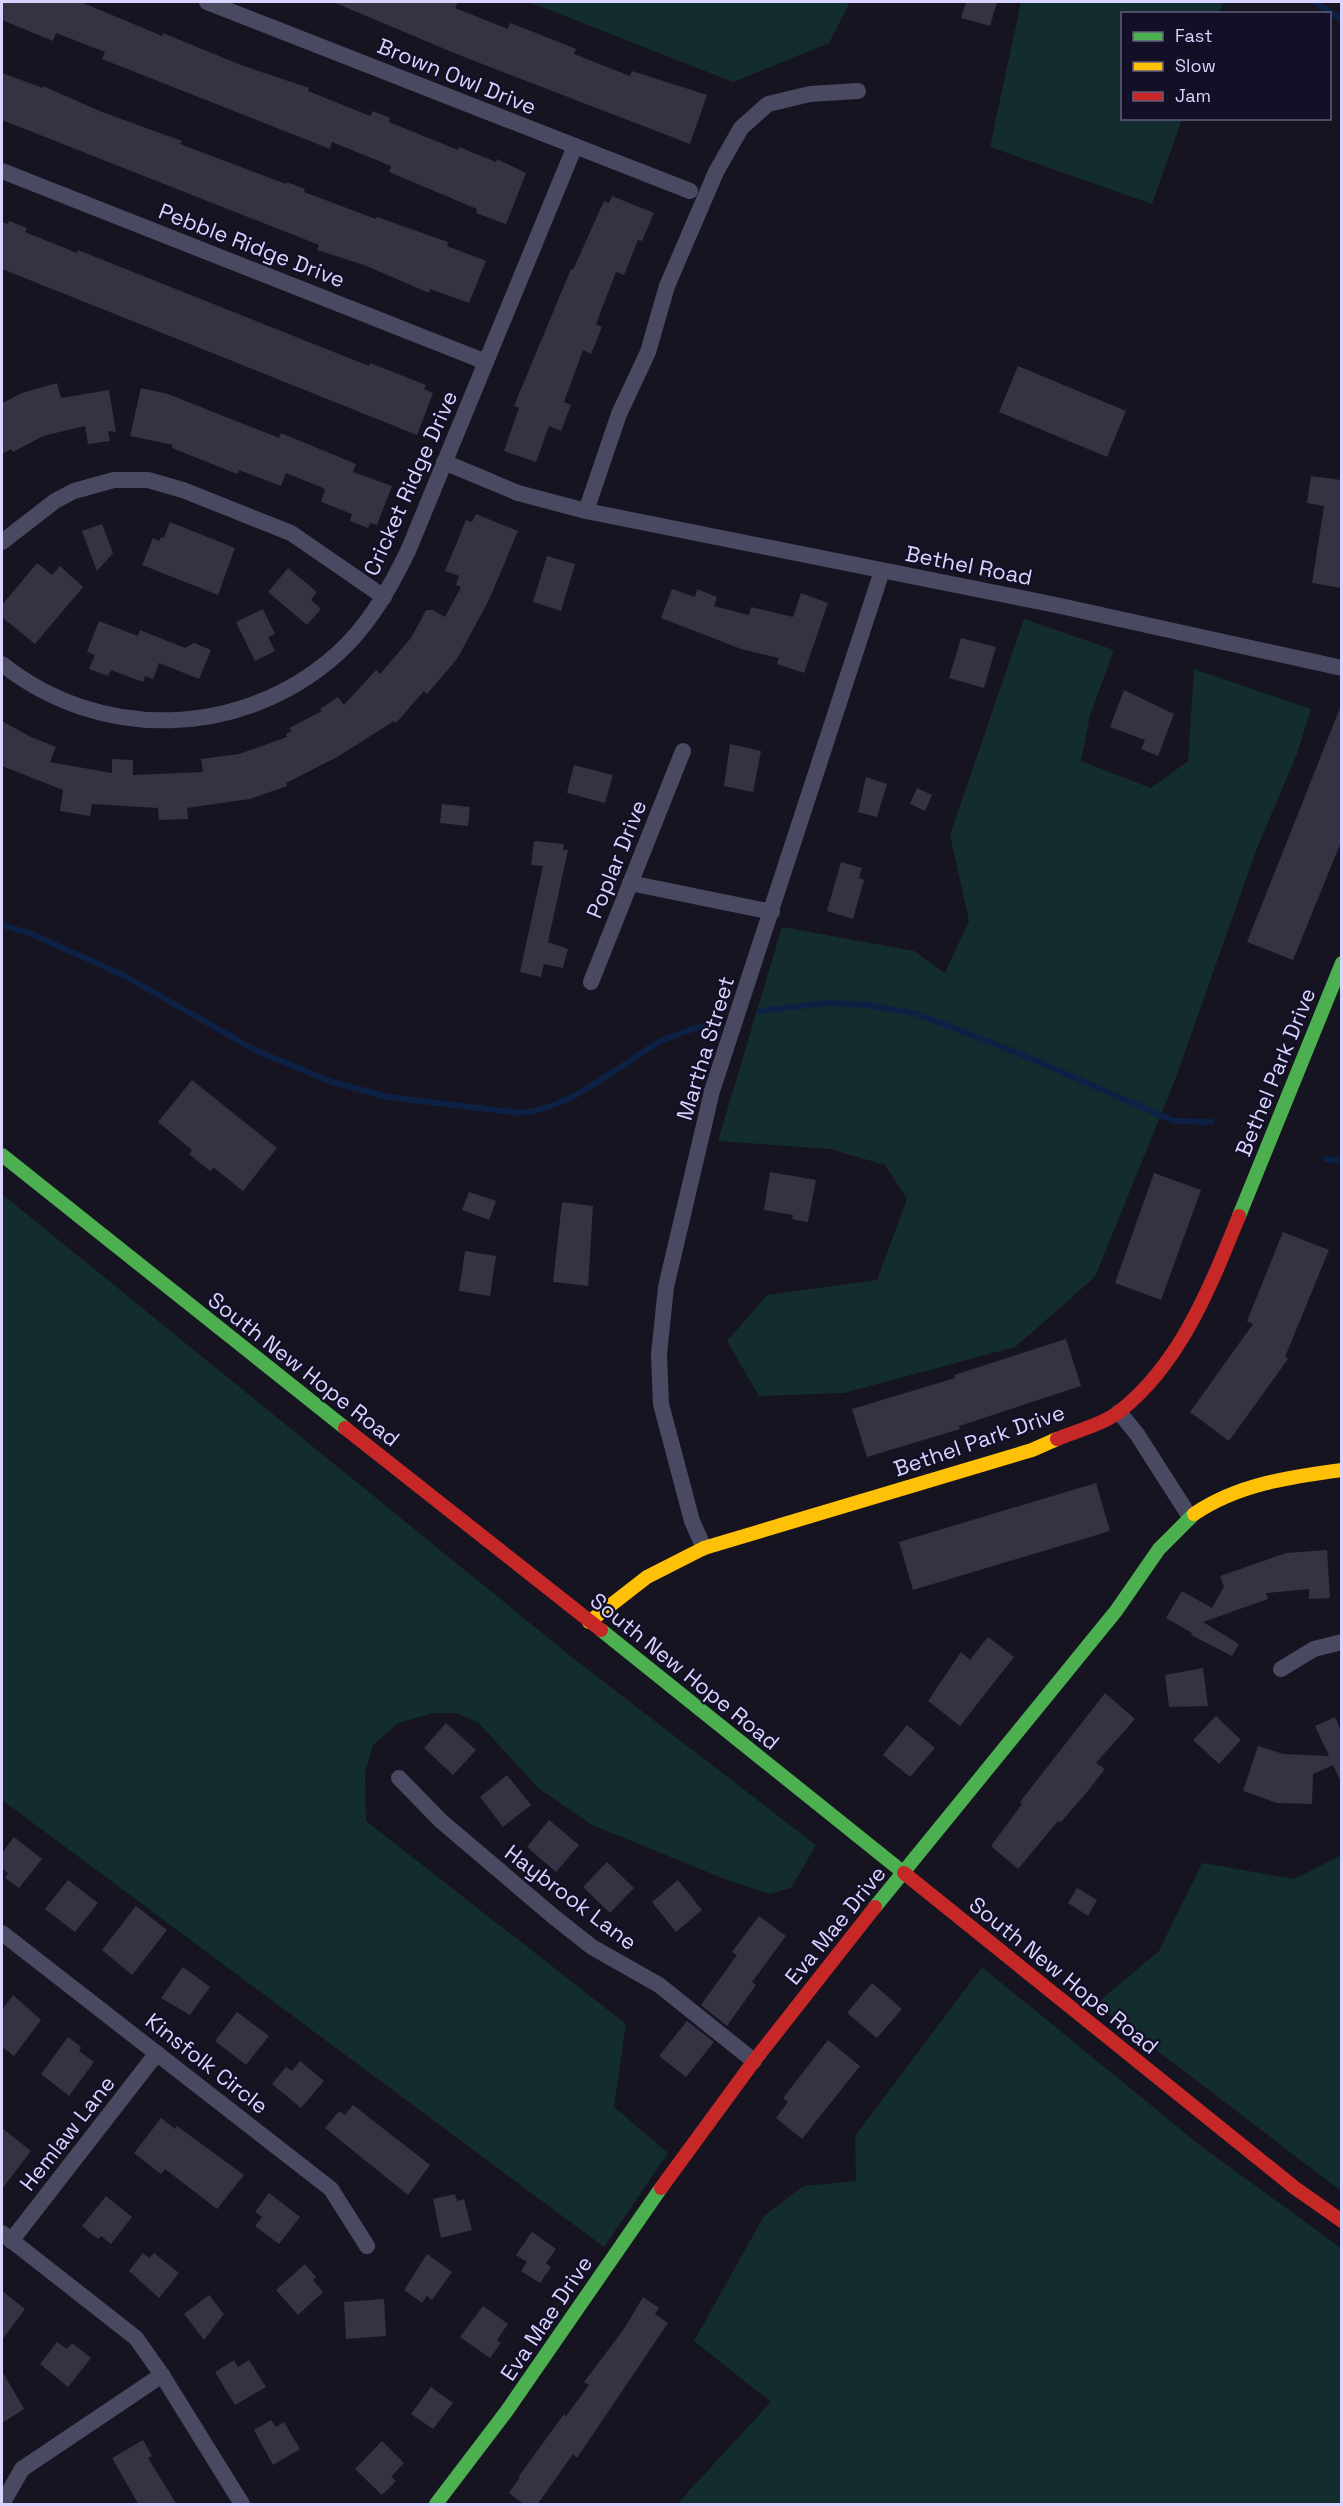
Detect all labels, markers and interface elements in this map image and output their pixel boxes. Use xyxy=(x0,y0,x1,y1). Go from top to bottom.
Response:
legend xyxy=(1121,12,1331,120)
text: Fast xyxy=(1175,24,1212,47)
street label: Brown Owl Drive xyxy=(374,31,540,121)
text: Slow xyxy=(1175,54,1216,77)
text: Jam xyxy=(1175,84,1211,107)
street label: Pebble Ridge Drive xyxy=(155,197,349,293)
street label: Cricket Ridge Drive xyxy=(357,386,463,580)
street label: Bethel Road xyxy=(903,539,1035,591)
street label: Poplar Drive xyxy=(580,796,652,922)
street label: Martha Street xyxy=(670,973,740,1123)
street label: Bethel Park Drive xyxy=(1229,984,1321,1160)
street label: South New Hope Road xyxy=(203,1286,405,1452)
street label: Bethel Park Drive xyxy=(890,1398,1068,1482)
street label: South New Hope Road xyxy=(585,1586,785,1756)
street label: Haybrook Lane xyxy=(499,1838,643,1956)
street label: Eva Mae Drive xyxy=(778,1860,892,1990)
street label: South New Hope Road xyxy=(964,1890,1164,2060)
street label: Kinsfolk Circle xyxy=(140,2006,274,2120)
street label: Hemlaw Lane xyxy=(13,2070,121,2196)
street label: Eva Mae Drive xyxy=(494,2250,598,2386)

